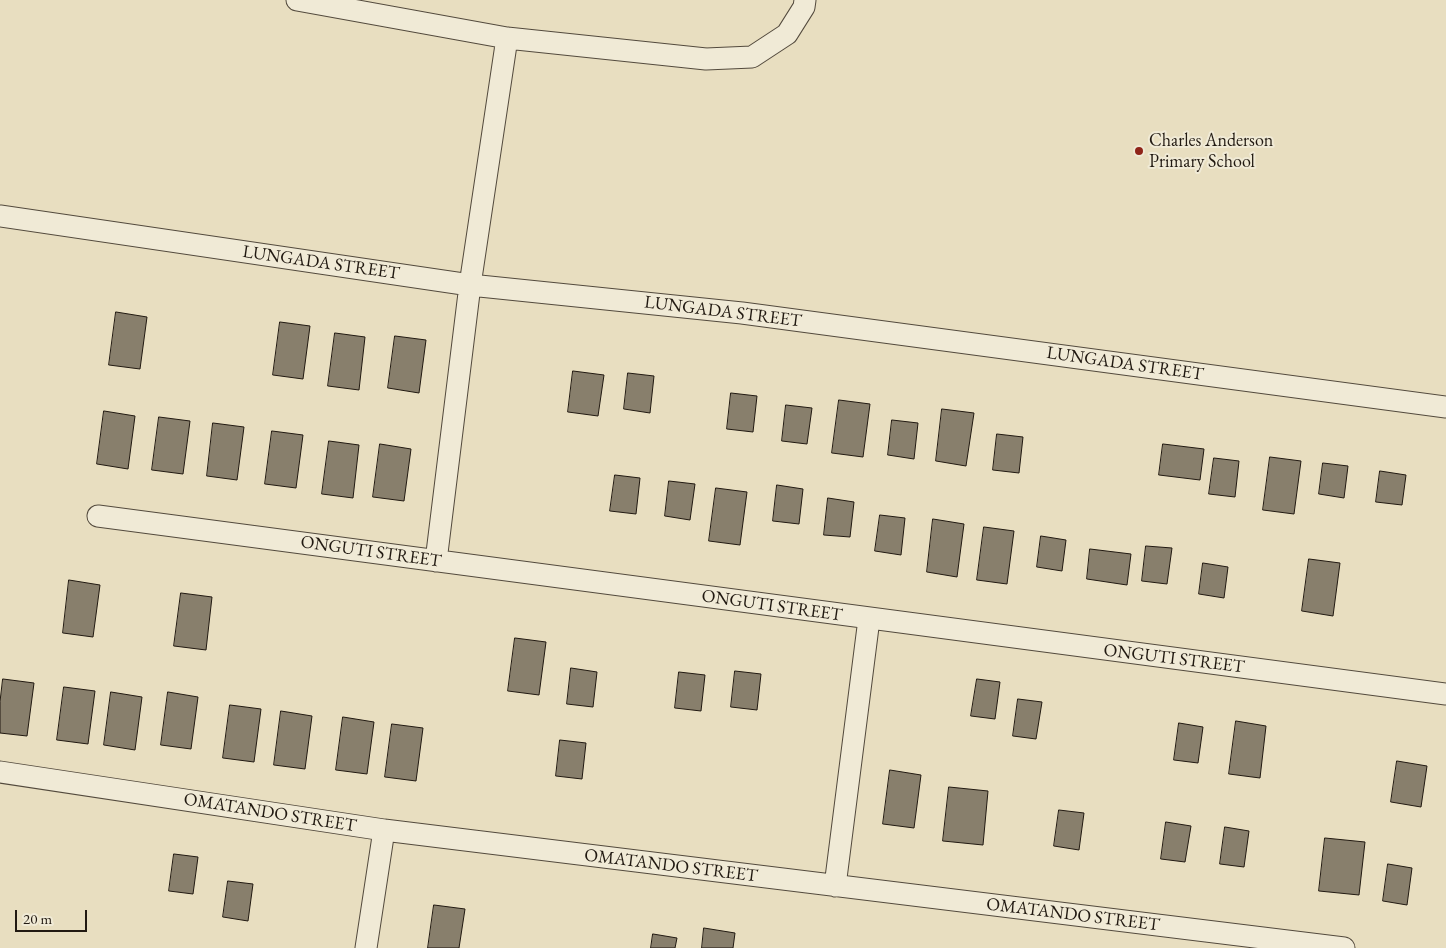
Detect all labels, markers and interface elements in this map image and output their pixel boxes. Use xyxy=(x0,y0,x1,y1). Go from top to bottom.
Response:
place label: Charles Anderson Primary School xyxy=(1149,130,1273,172)
marker: Charles Anderson Primary School xyxy=(1133,145,1145,157)
street label: LUNGADA STREET xyxy=(241,241,401,285)
street label: LUNGADA STREET xyxy=(643,292,803,332)
street label: LUNGADA STREET xyxy=(1045,342,1205,386)
street label: ONGUTI STREET xyxy=(299,531,443,573)
street label: ONGUTI STREET xyxy=(700,585,844,627)
street label: ONGUTI STREET xyxy=(1102,640,1246,678)
street label: OMATANDO STREET xyxy=(182,789,358,837)
street label: OMATANDO STREET xyxy=(583,845,759,887)
street label: OMATANDO STREET xyxy=(985,894,1161,936)
scale bar xyxy=(18,900,90,932)
text: 20 m xyxy=(23,909,52,928)

